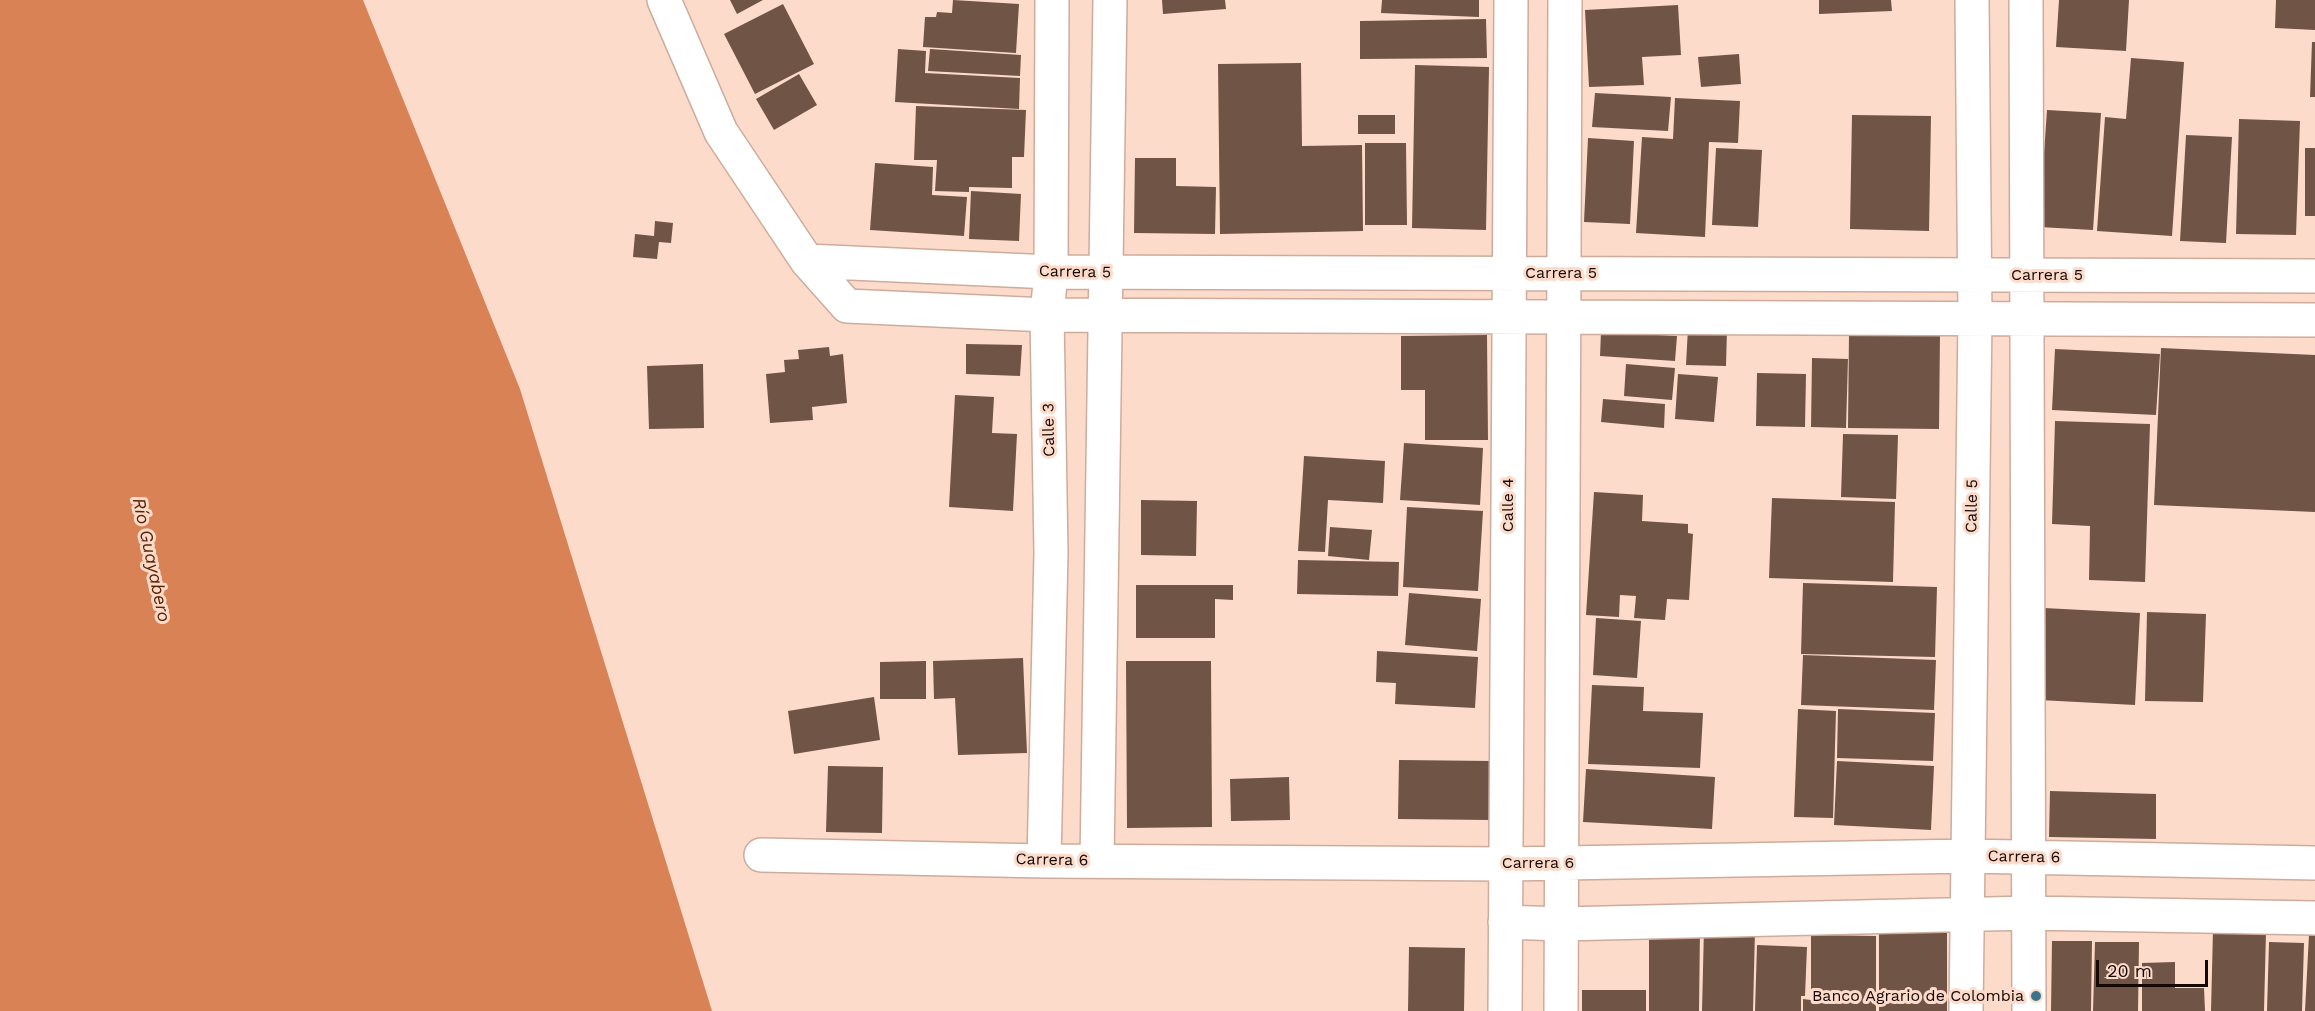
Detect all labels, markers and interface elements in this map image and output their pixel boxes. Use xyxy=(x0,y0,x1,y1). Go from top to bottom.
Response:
street label: Carrera 5 xyxy=(1039,262,1111,282)
street label: Carrera 5 xyxy=(1525,263,1597,283)
street label: Carrera 5 xyxy=(2011,265,2083,285)
street label: Calle 3 xyxy=(1039,403,1059,457)
street label: Calle 4 xyxy=(1498,478,1518,532)
street label: Calle 5 xyxy=(1962,479,1982,533)
water label: Río Guayabero xyxy=(127,496,175,624)
street label: Carrera 6 xyxy=(1988,847,2060,867)
street label: Carrera 6 xyxy=(1016,850,1088,870)
street label: Carrera 6 xyxy=(1502,853,1574,873)
scale bar xyxy=(2099,948,2212,986)
text: 20 m xyxy=(2107,960,2152,981)
place label: Banco Agrario de Colombia xyxy=(1812,986,2024,1006)
marker: Banco Agrario de Colombia xyxy=(2029,989,2043,1003)

